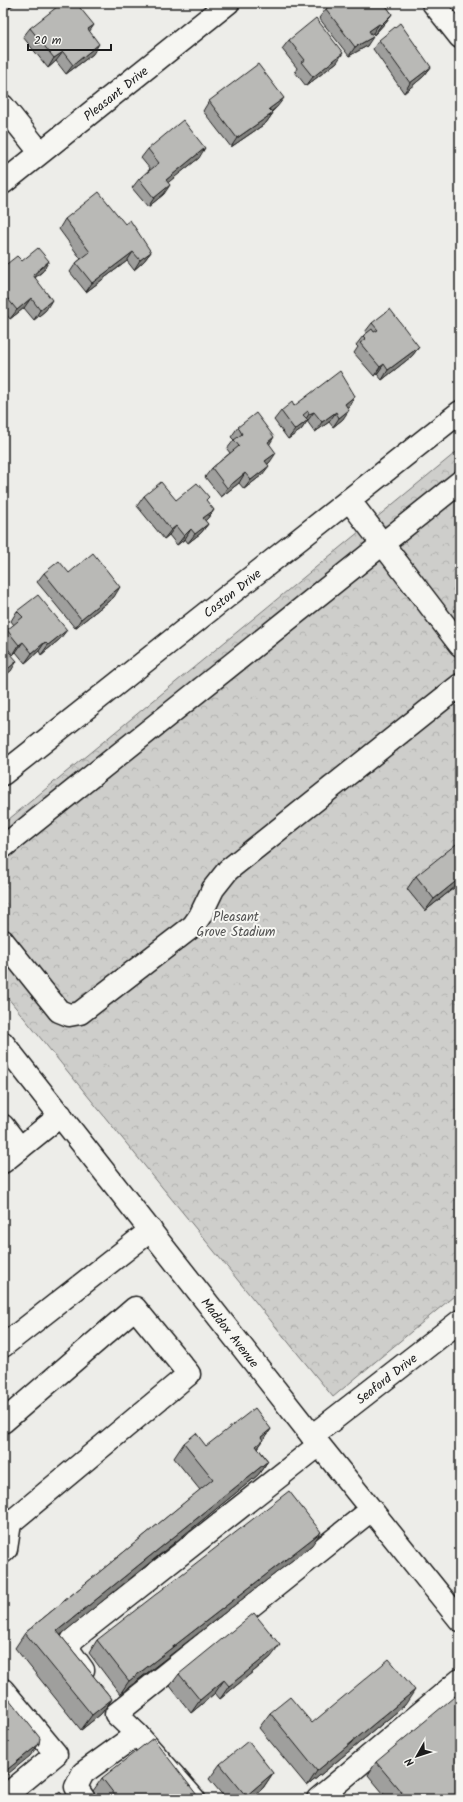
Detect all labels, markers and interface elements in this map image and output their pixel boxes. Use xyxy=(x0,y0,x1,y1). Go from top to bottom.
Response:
scale bar xyxy=(28,26,111,52)
text: 20 m xyxy=(34,31,62,50)
street label: Pleasant Drive xyxy=(79,61,154,127)
street label: Coston Drive xyxy=(199,564,267,624)
park label: Pleasant Grove Stadium xyxy=(197,907,275,943)
street label: Maddox Avenue xyxy=(195,1294,264,1373)
street label: Seaford Drive xyxy=(352,1349,422,1410)
north arrow xyxy=(397,1736,437,1776)
text: N xyxy=(401,1753,419,1770)

